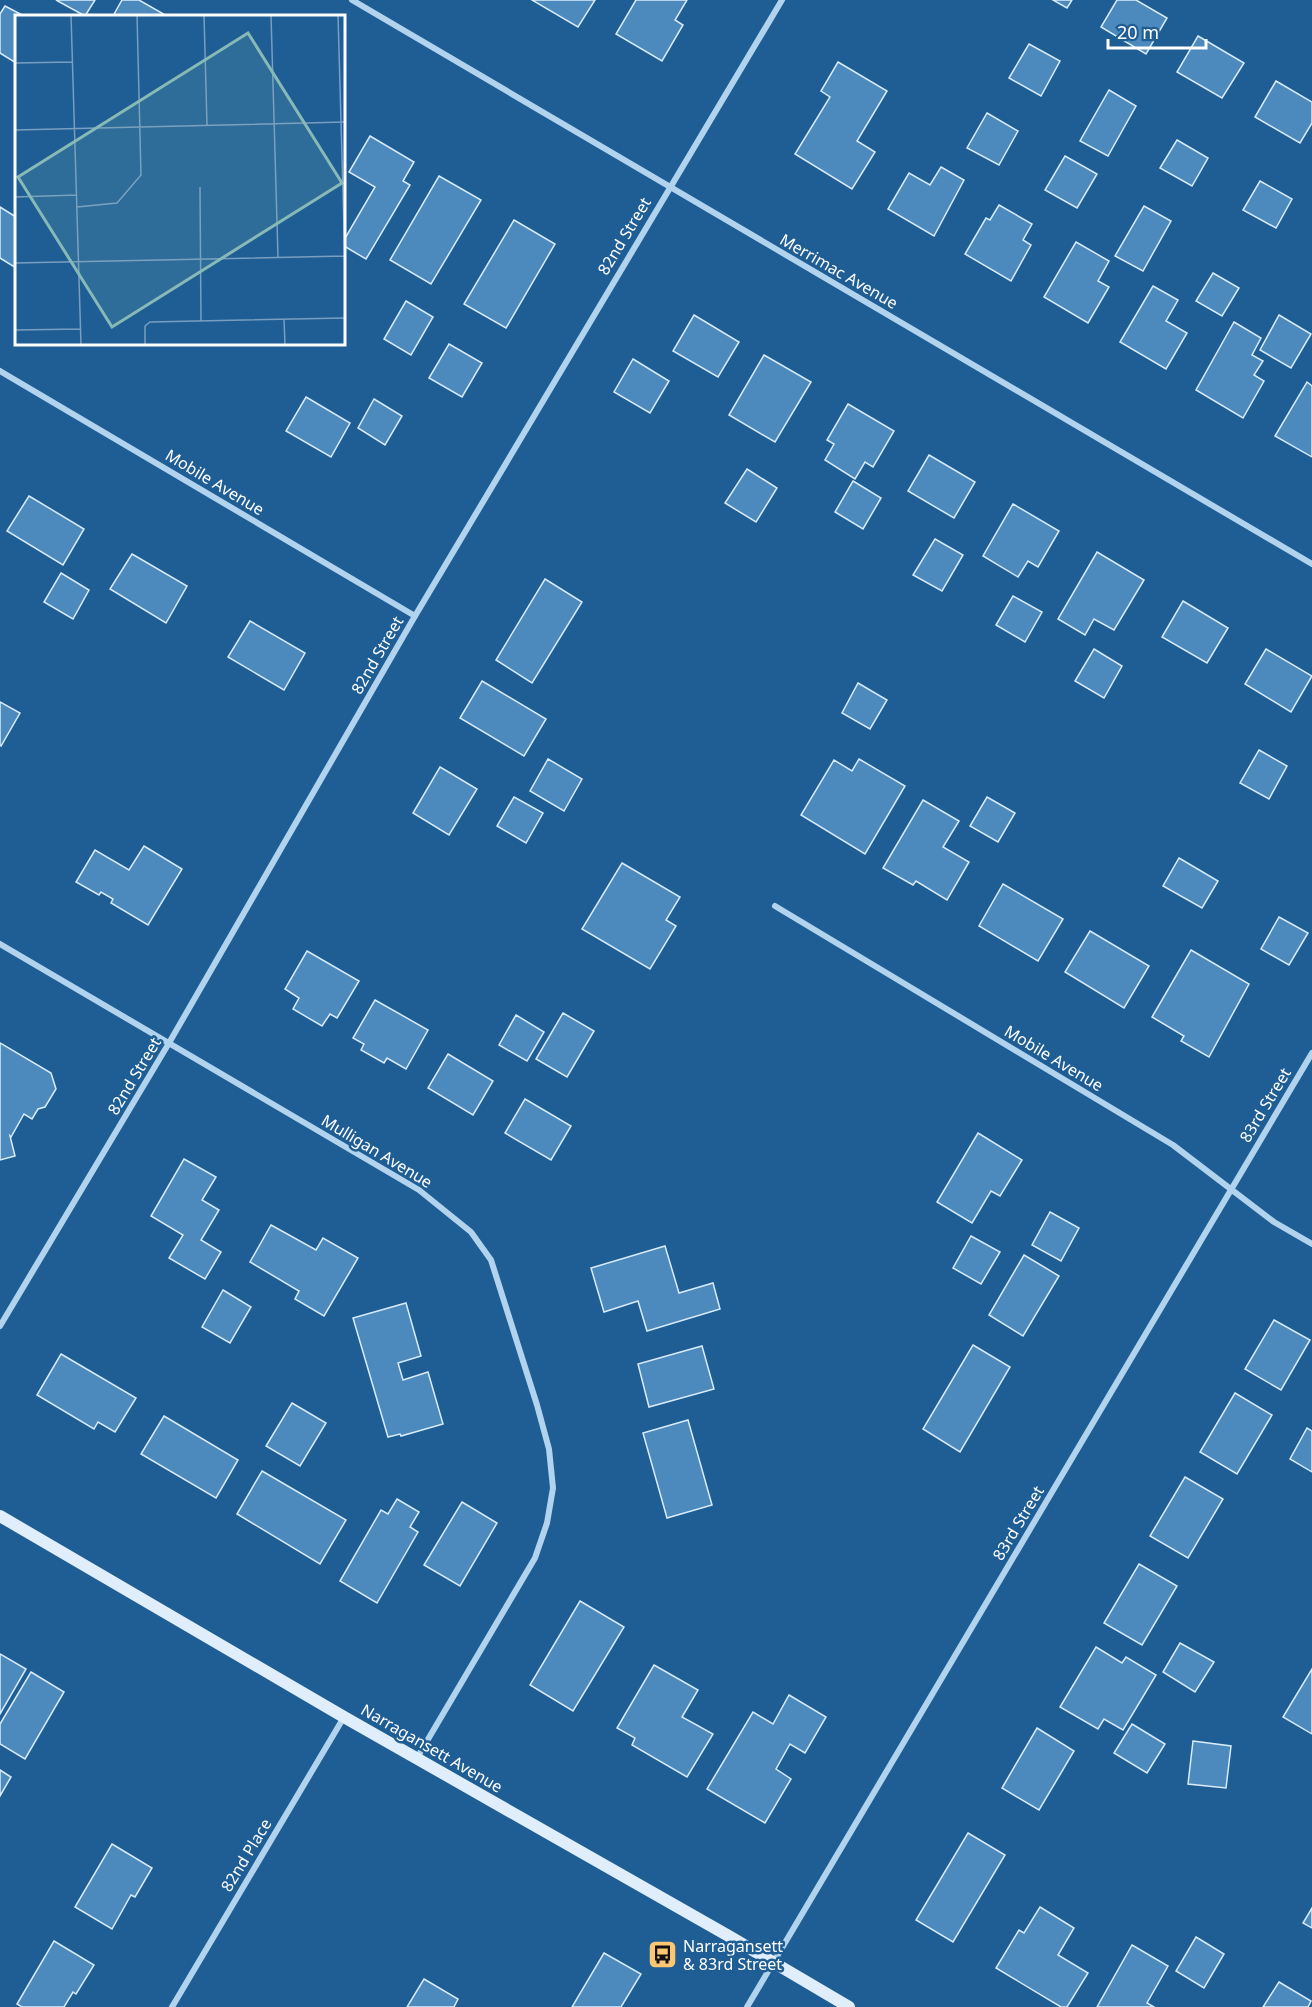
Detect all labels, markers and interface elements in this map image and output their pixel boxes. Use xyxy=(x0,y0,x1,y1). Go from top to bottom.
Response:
scale bar xyxy=(1108,12,1206,50)
inset map xyxy=(15,15,345,345)
text: 20 m xyxy=(1117,20,1159,44)
street label: 82nd Street xyxy=(592,193,656,279)
street label: Merrimac Avenue xyxy=(776,228,902,314)
street label: Mobile Avenue xyxy=(161,444,269,520)
street label: 82nd Street xyxy=(346,612,408,698)
street label: Mobile Avenue xyxy=(1000,1020,1108,1096)
street label: 82nd Street xyxy=(102,1033,166,1119)
street label: 83rd Street xyxy=(1234,1063,1296,1146)
street label: Mulligan Avenue xyxy=(317,1109,437,1193)
street label: 83rd Street xyxy=(987,1481,1049,1564)
street label: Narragansett Avenue xyxy=(357,1698,507,1798)
street label: 82nd Place xyxy=(216,1814,276,1896)
place label: Narragansett & 83rd Street xyxy=(683,1935,783,1975)
bus stop icon: Narragansett & 83rd Street xyxy=(646,1939,678,1971)

